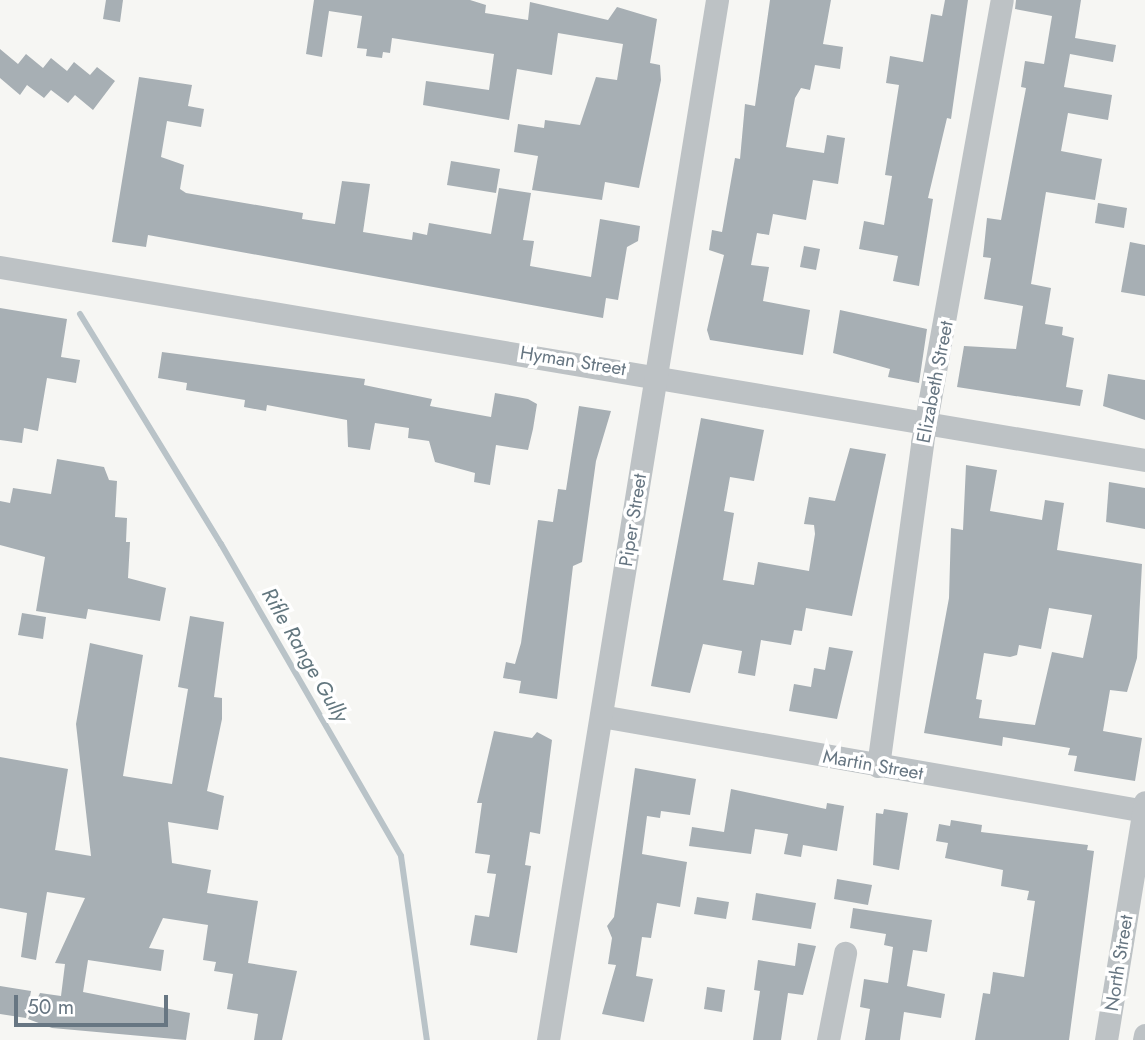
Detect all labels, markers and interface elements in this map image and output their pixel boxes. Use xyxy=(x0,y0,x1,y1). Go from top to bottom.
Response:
street label: Elizabeth Street xyxy=(912,319,958,445)
street label: Hyman Street xyxy=(518,341,628,381)
street label: Piper Street xyxy=(614,472,652,568)
water label: Rifle Range Gully xyxy=(256,583,354,727)
street label: Martin Street xyxy=(821,745,925,785)
street label: North Street xyxy=(1100,913,1138,1013)
scale bar xyxy=(18,981,172,1025)
text: 50 m xyxy=(27,992,74,1022)

